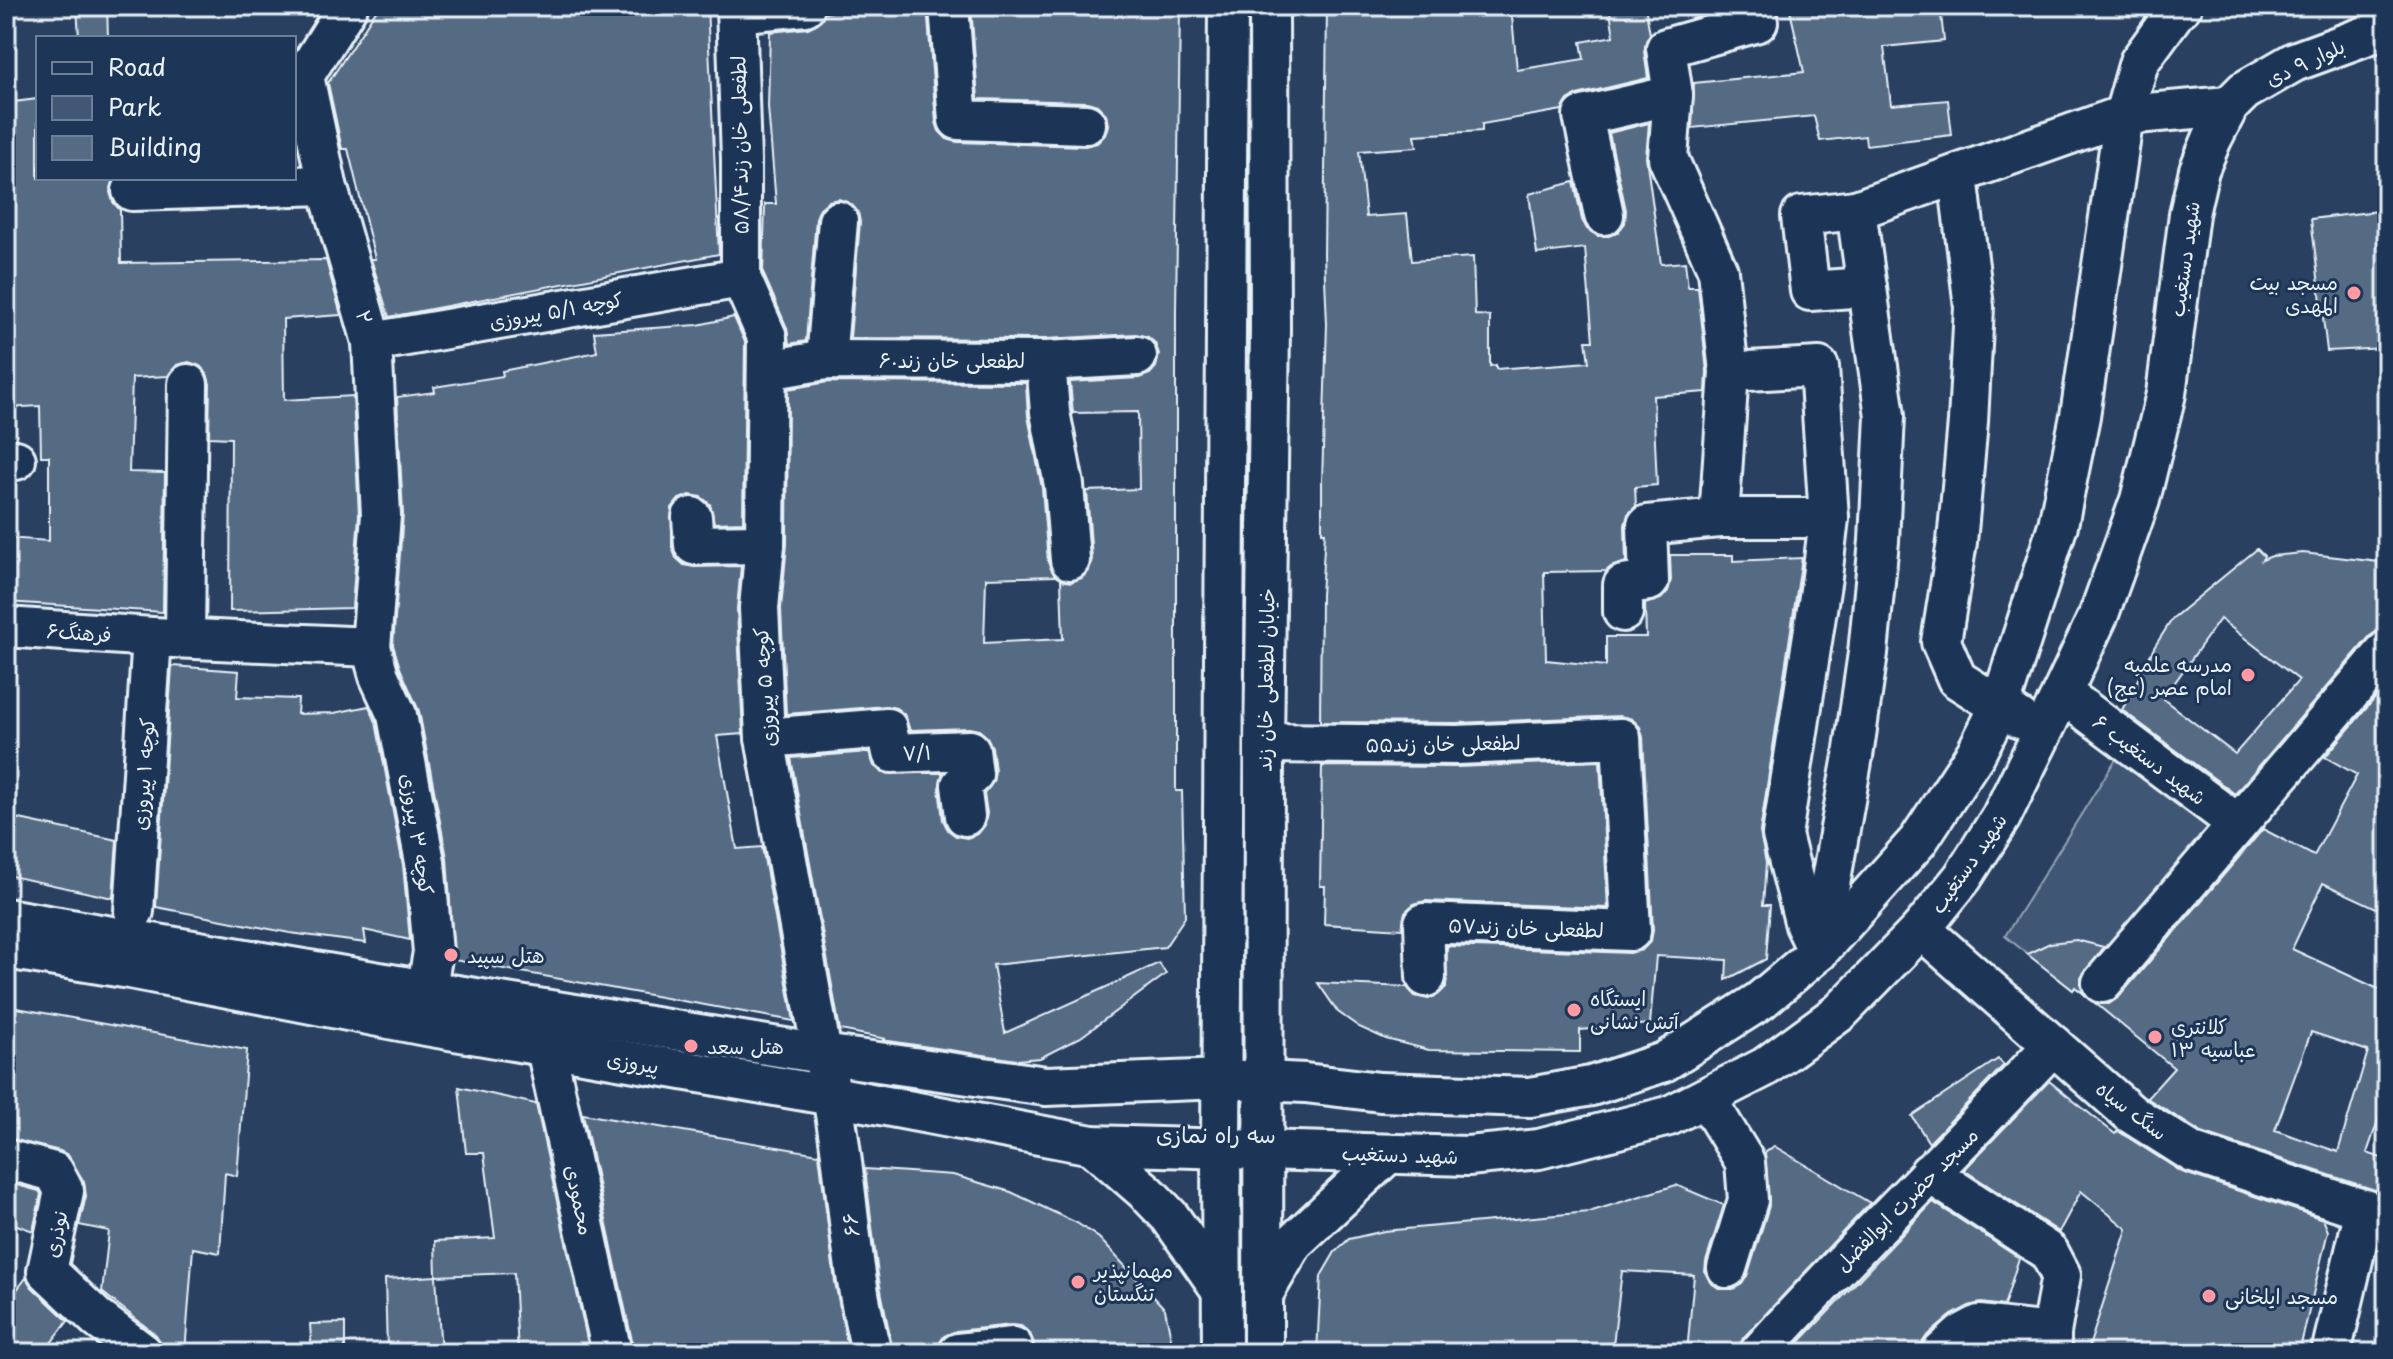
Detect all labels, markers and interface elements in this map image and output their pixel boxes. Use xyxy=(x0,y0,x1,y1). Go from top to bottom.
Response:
street label: بلوار ۹ دی xyxy=(2261,31,2349,93)
legend xyxy=(36,36,296,180)
text: Road xyxy=(108,48,166,84)
street label: لطفعلی خان زند۵۸/۴ xyxy=(722,55,756,235)
text: Park xyxy=(108,88,162,124)
text: Building xyxy=(108,128,202,164)
street label: شهید دستغیب xyxy=(2161,199,2207,319)
place label: مسجد بیت المهدی xyxy=(2249,267,2338,320)
street label: کوچه ۵/۱ پیروزی xyxy=(487,283,625,337)
marker: مسجد بیت المهدی xyxy=(2345,284,2363,302)
street label: ۲ xyxy=(349,306,381,328)
street label: لطفعلی خان زند۶۰ xyxy=(879,345,1025,375)
street label: خیابان لطفعلی خان زند xyxy=(1248,588,1282,772)
street label: فرهنگ۶ xyxy=(45,615,113,649)
street label: کوچه ۵ پیروزی xyxy=(745,626,783,748)
place label: مدرسه علمیه امام عصر (عج) xyxy=(2107,649,2232,703)
marker: مدرسه علمیه امام عصر (عج) xyxy=(2239,666,2257,684)
street label: شهید دستغیب ۶ xyxy=(2087,706,2213,812)
street label: کوچه ۱ پیروزی xyxy=(124,716,162,832)
street label: لطفعلی خان زند۵۵ xyxy=(1365,727,1521,759)
street label: ۷/۱ xyxy=(902,736,932,768)
street label: کوچه ۳ پیروزی xyxy=(394,771,442,897)
street label: شهید دستغیب xyxy=(1922,807,2014,919)
street label: لطفعلی خان زند۵۷ xyxy=(1448,909,1604,945)
place label: هتل سپید xyxy=(467,940,545,970)
marker: هتل سپید xyxy=(442,946,460,964)
place label: ایستگاه آتش نشانی xyxy=(1590,983,1680,1036)
marker: ایستگاه آتش نشانی xyxy=(1565,1001,1583,1019)
place label: کلانتری ۱۳ عباسیه xyxy=(2171,1011,2256,1064)
marker: کلانتری ۱۳ عباسیه xyxy=(2146,1028,2164,1046)
place label: هتل سعد xyxy=(707,1031,784,1061)
marker: هتل سعد xyxy=(682,1037,700,1055)
street label: پیروزی xyxy=(605,1043,661,1081)
street label: سنگ سیاه xyxy=(2090,1073,2174,1147)
district label: سه راه نمازی xyxy=(1156,1117,1276,1150)
street label: مسجد حضرت ابوالفضل xyxy=(1827,1120,1985,1278)
street label: شهید دستغیب xyxy=(1341,1137,1459,1171)
street label: محمودی xyxy=(558,1162,602,1238)
street label: نوذری xyxy=(35,1208,75,1260)
street label: ۶۶ xyxy=(834,1211,866,1239)
place label: مهمانپذیر تنگستان xyxy=(1092,1255,1173,1308)
marker: مهمانپذیر تنگستان xyxy=(1069,1273,1087,1291)
place label: مسجد ایلخانی xyxy=(2225,1281,2338,1311)
marker: مسجد ایلخانی xyxy=(2200,1287,2218,1305)

